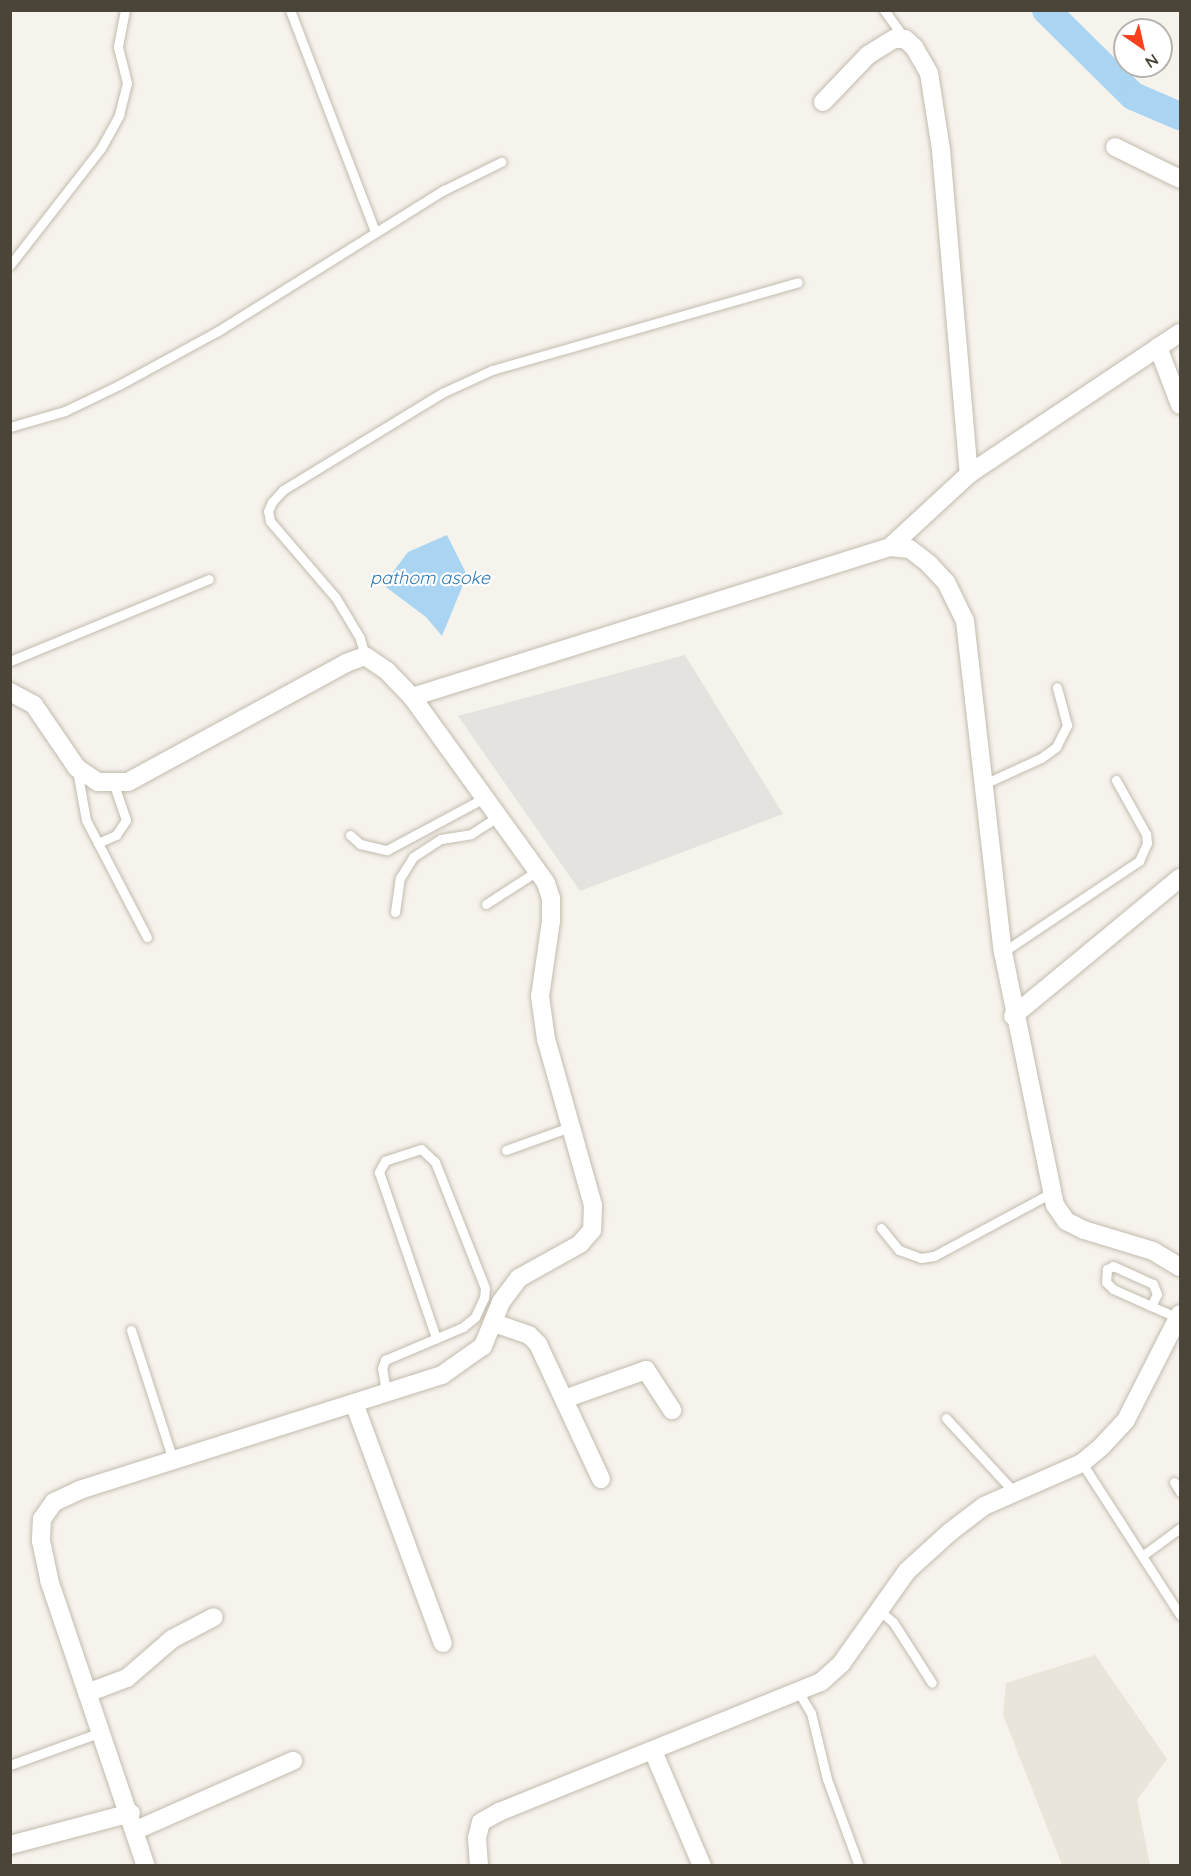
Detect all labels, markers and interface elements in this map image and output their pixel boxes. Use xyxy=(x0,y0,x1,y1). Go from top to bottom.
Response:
north arrow xyxy=(1113,18,1173,78)
text: N xyxy=(1141,50,1162,73)
water label: pathom asoke xyxy=(370,567,490,589)

